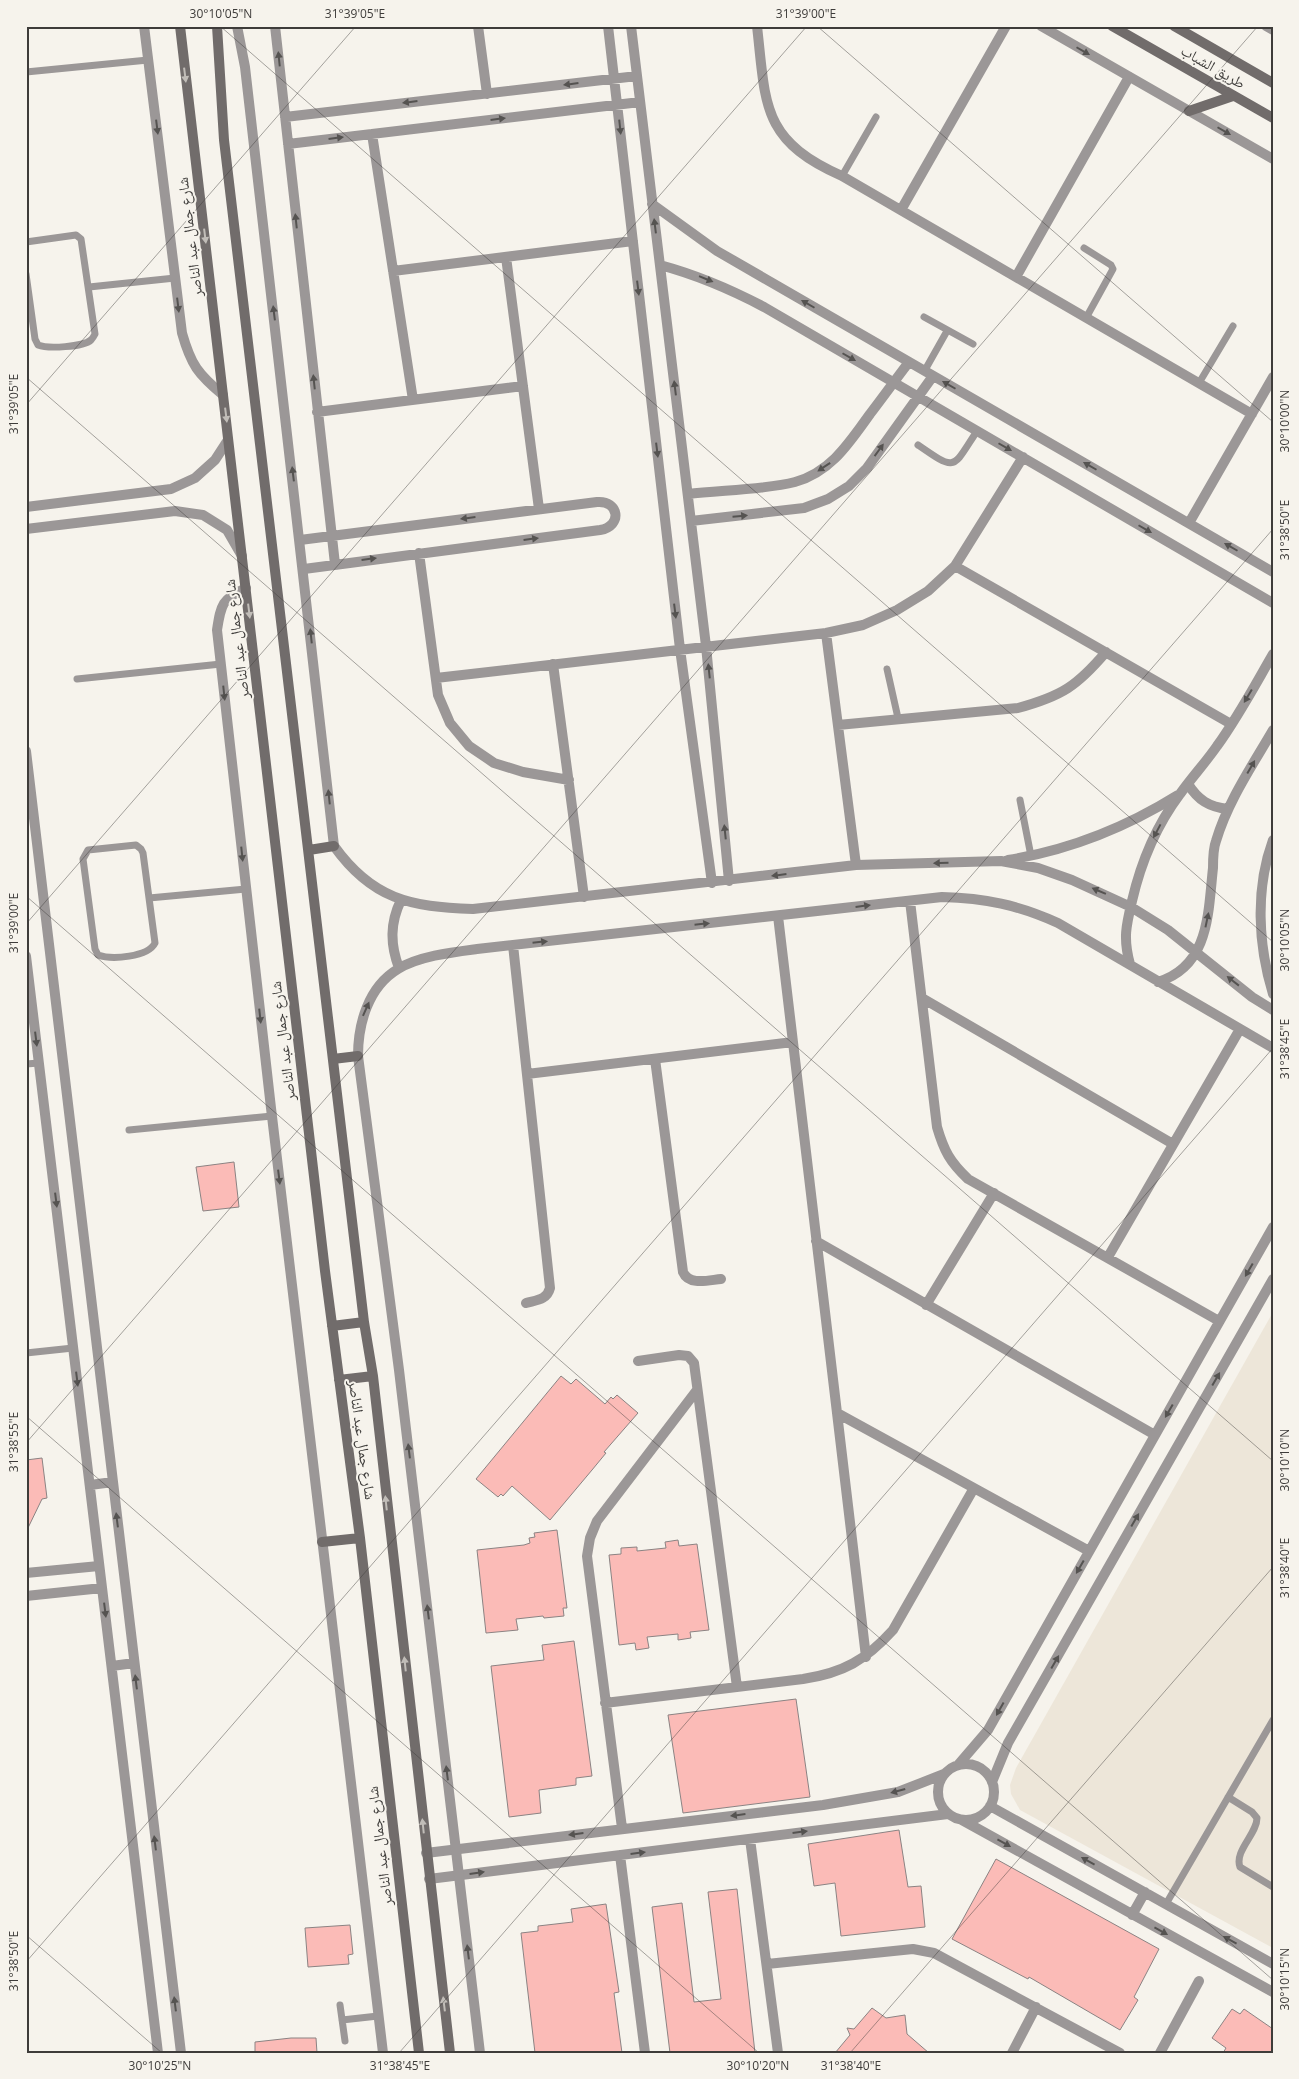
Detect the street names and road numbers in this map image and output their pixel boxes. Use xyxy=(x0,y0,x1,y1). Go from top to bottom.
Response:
street label: طريق الشباب xyxy=(1177,40,1249,93)
street label: شارع جمال عبد الناصر xyxy=(172,176,207,299)
street label: شارع جمال عبد الناصر xyxy=(219,578,254,701)
street label: شارع جمال عبد الناصر xyxy=(265,980,300,1103)
street label: شارع جمال عبد الناصر xyxy=(344,1378,381,1501)
street label: شارع جمال عبد الناصر xyxy=(362,1785,397,1908)

